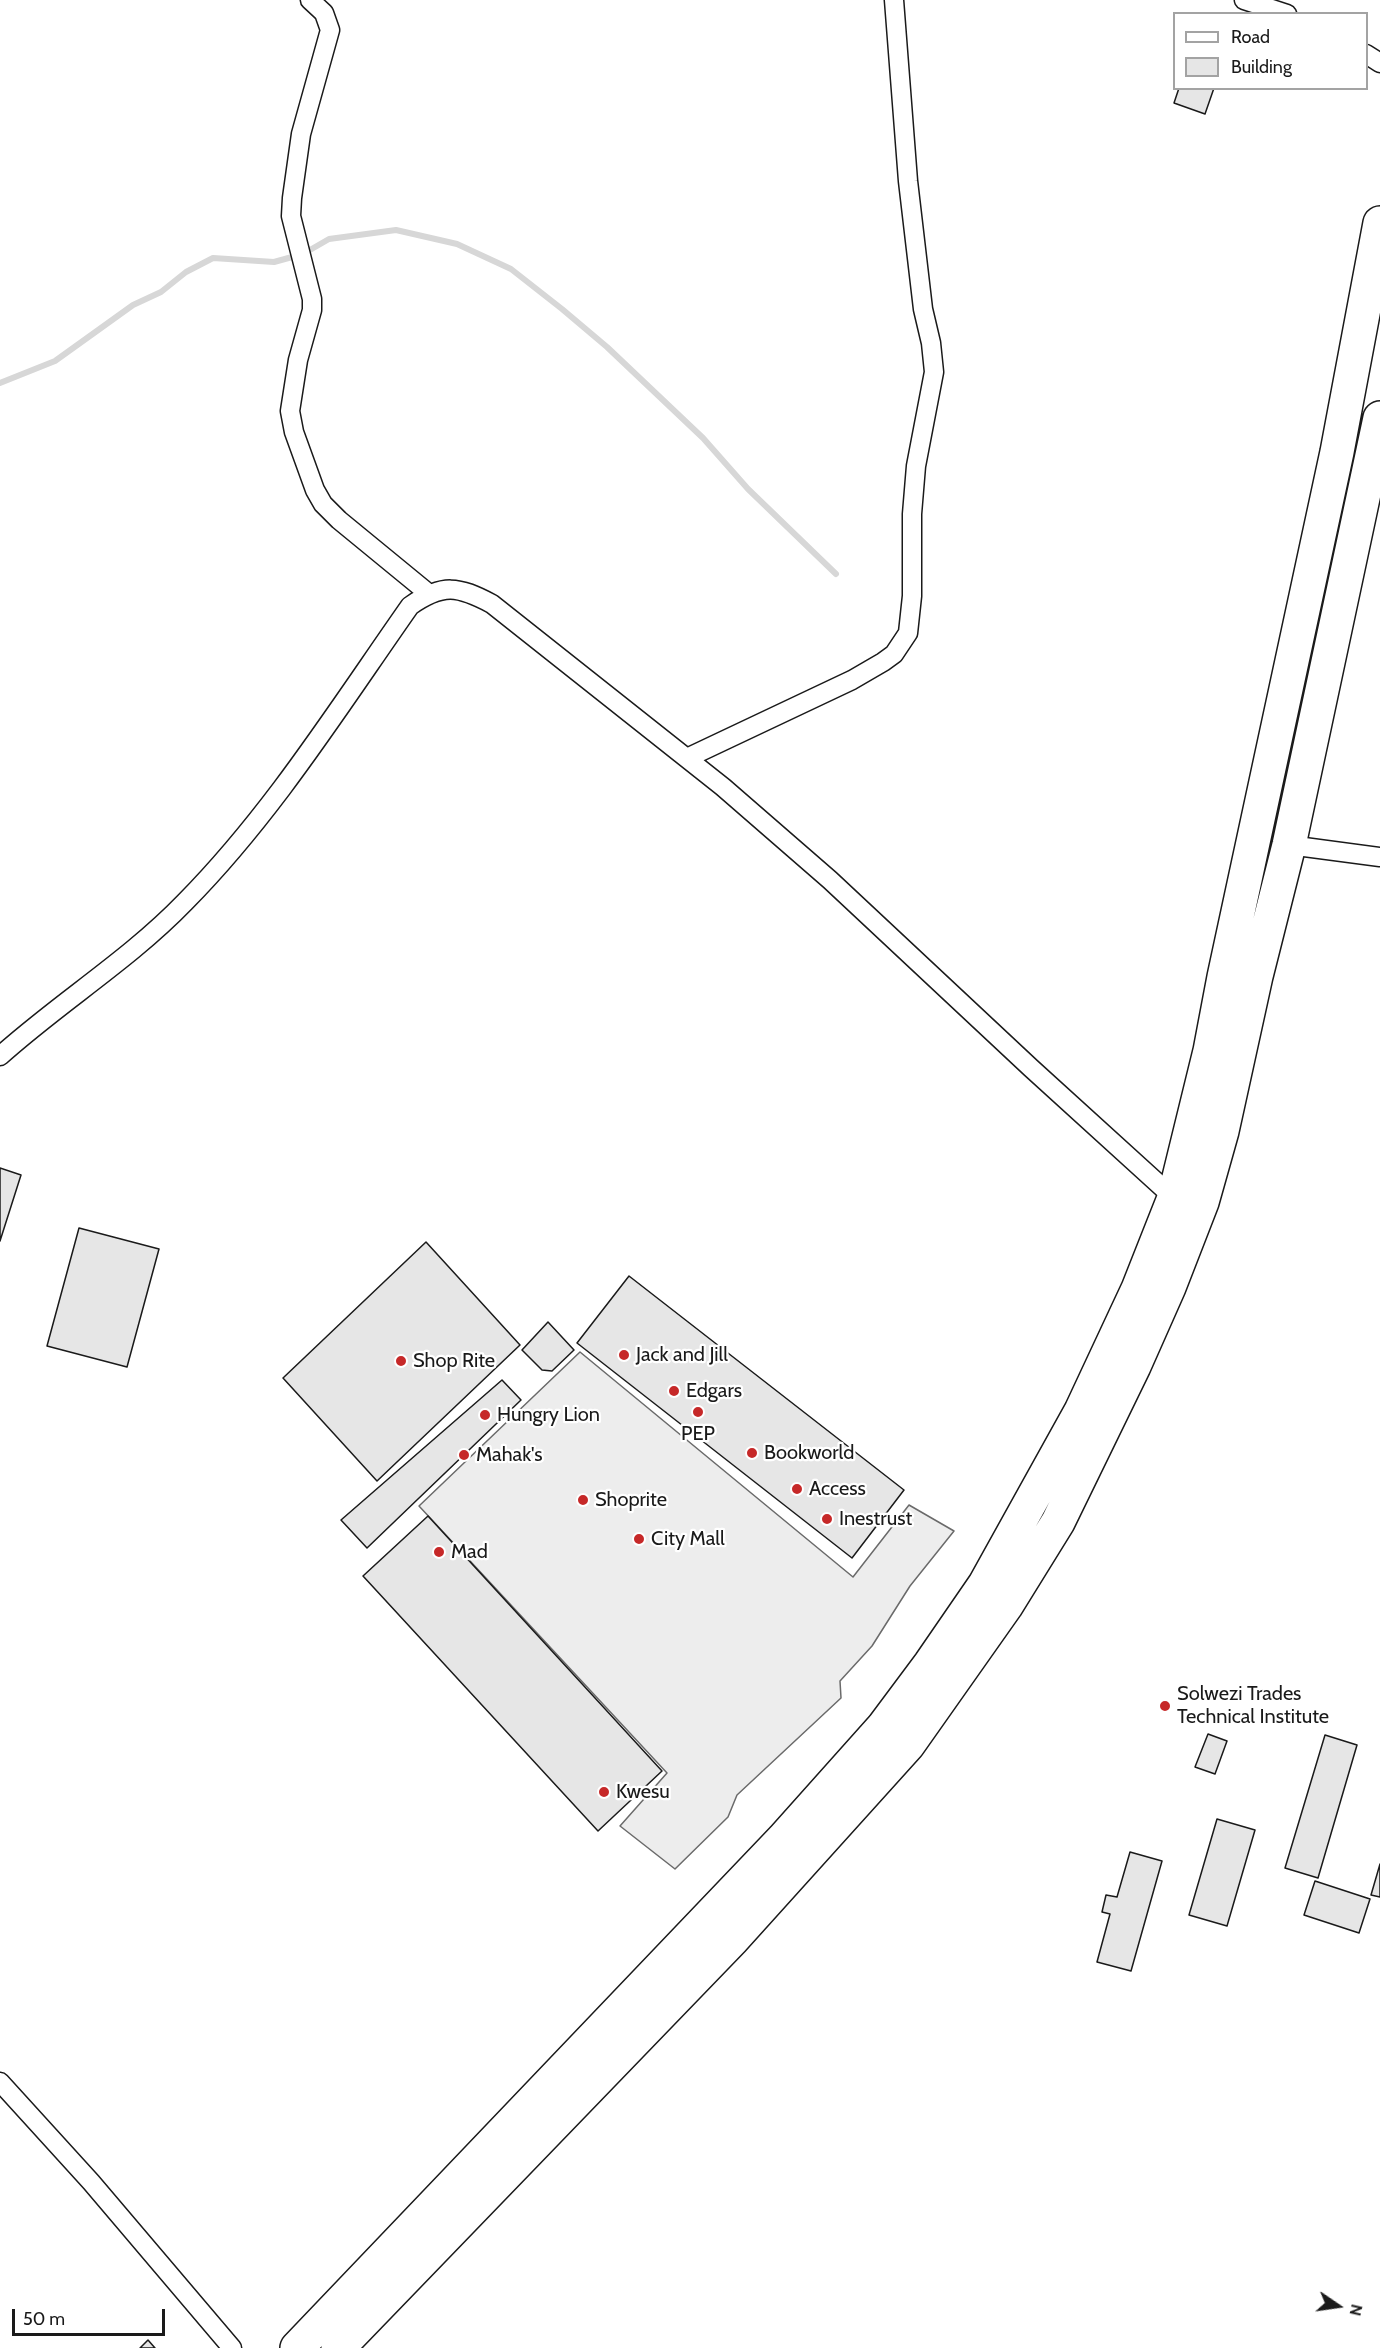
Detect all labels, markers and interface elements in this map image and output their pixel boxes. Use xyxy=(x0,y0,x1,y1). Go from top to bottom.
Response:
legend xyxy=(1173,12,1368,90)
text: Road xyxy=(1231,26,1270,48)
text: Building xyxy=(1231,56,1292,78)
place label: Jack and Jill xyxy=(636,1343,728,1367)
marker: Jack and Jill xyxy=(617,1348,631,1362)
place label: Shop Rite xyxy=(413,1349,495,1373)
marker: Shop Rite xyxy=(394,1354,408,1368)
place label: Edgars xyxy=(686,1379,742,1403)
marker: Edgars xyxy=(667,1384,681,1398)
place label: Hungry Lion xyxy=(497,1403,600,1427)
marker: PEP xyxy=(691,1405,705,1419)
marker: Hungry Lion xyxy=(478,1408,492,1422)
place label: PEP xyxy=(681,1422,715,1446)
place label: Bookworld xyxy=(764,1441,854,1465)
place label: Mahak's xyxy=(476,1443,543,1467)
marker: Bookworld xyxy=(745,1446,759,1460)
marker: Mahak's xyxy=(457,1448,471,1462)
place label: Access xyxy=(809,1477,866,1501)
marker: Access xyxy=(790,1482,804,1496)
place label: Shoprite xyxy=(595,1488,667,1512)
marker: Shoprite xyxy=(576,1493,590,1507)
place label: Inestrust xyxy=(839,1507,912,1531)
marker: Inestrust xyxy=(820,1512,834,1526)
place label: City Mall xyxy=(651,1527,725,1551)
marker: City Mall xyxy=(632,1532,646,1546)
place label: Mad xyxy=(451,1540,488,1564)
marker: Mad xyxy=(432,1545,446,1559)
place label: Solwezi Trades Technical Institute xyxy=(1177,1682,1329,1729)
marker: Solwezi Trades Technical Institute xyxy=(1158,1699,1172,1713)
place label: Kwesu xyxy=(616,1780,670,1804)
marker: Kwesu xyxy=(597,1785,611,1799)
north arrow xyxy=(1308,2276,1368,2336)
scale bar xyxy=(15,2297,168,2335)
text: N xyxy=(1345,2303,1367,2318)
text: 50 m xyxy=(23,2308,65,2330)

